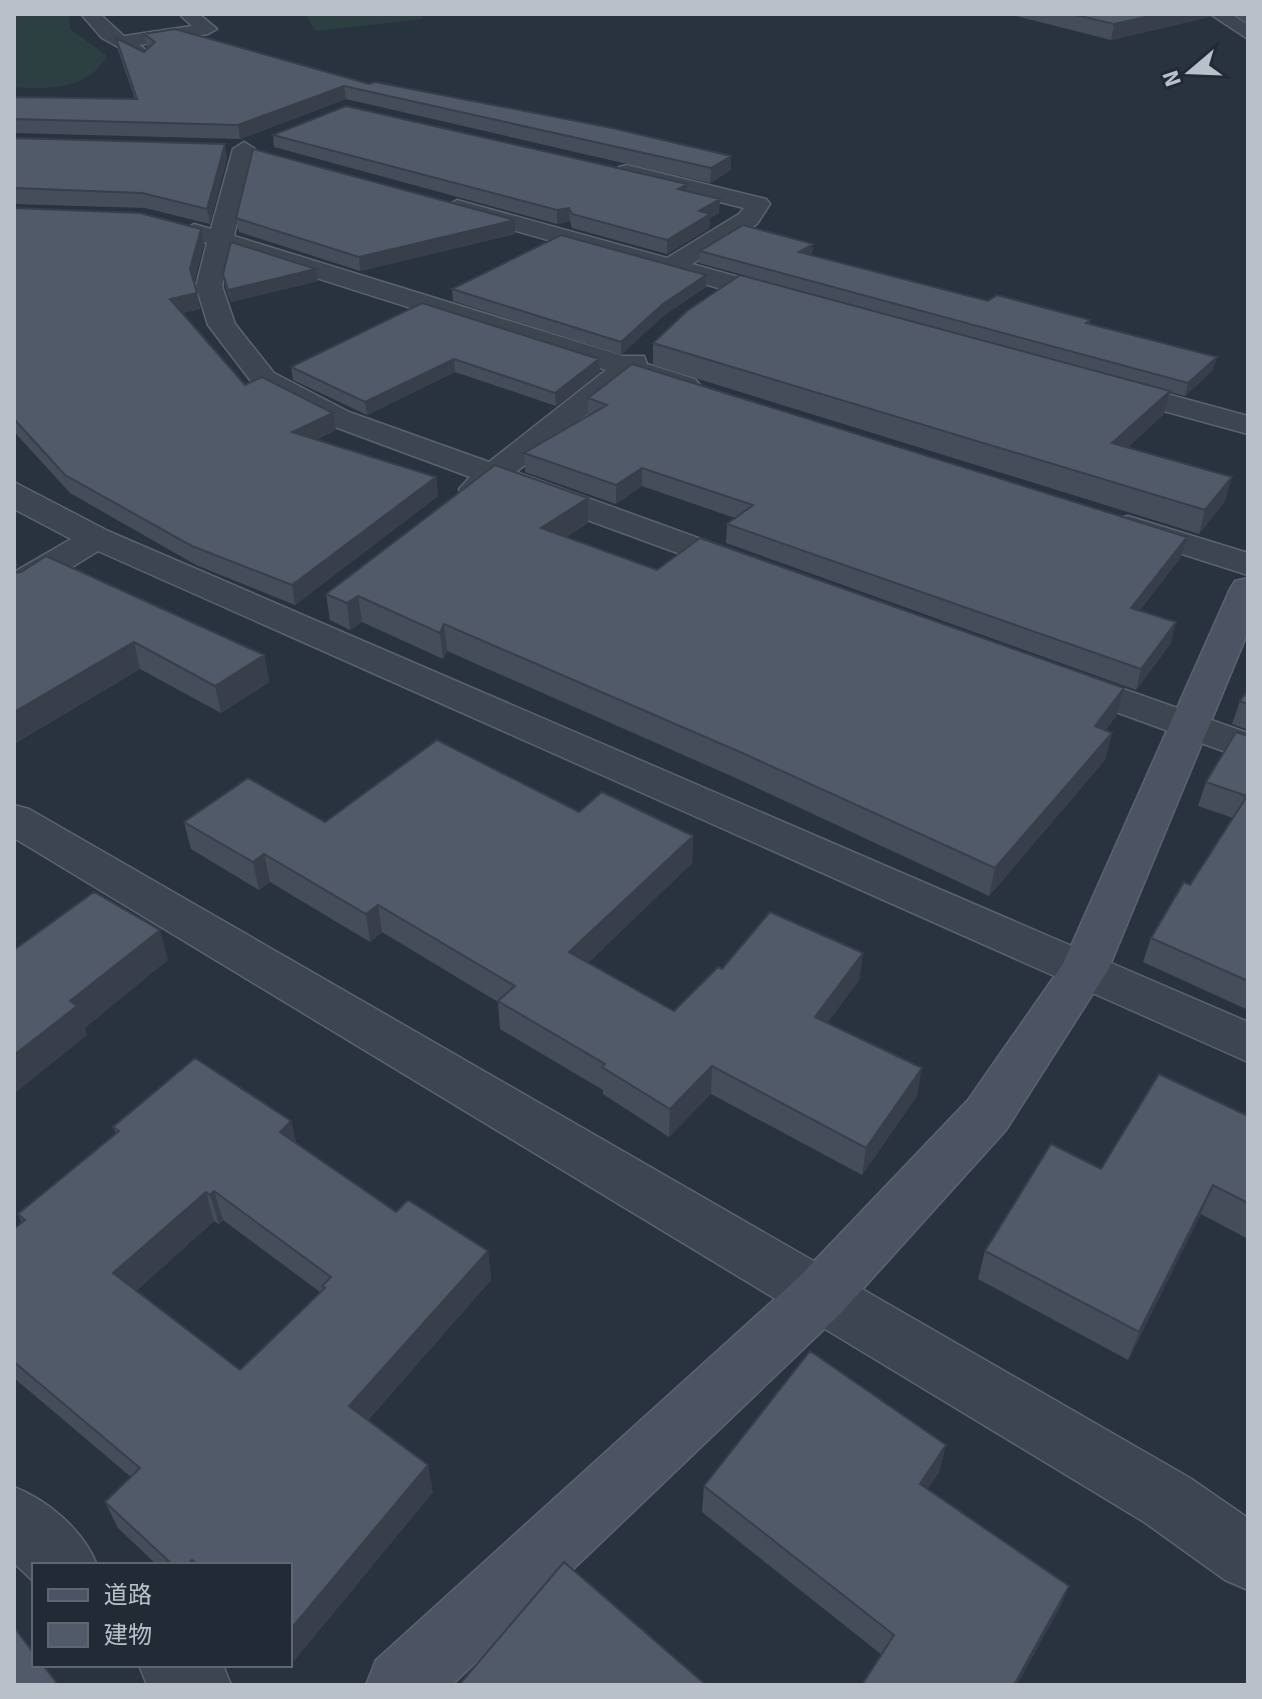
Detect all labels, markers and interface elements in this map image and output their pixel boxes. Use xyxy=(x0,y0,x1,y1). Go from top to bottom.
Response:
north arrow xyxy=(1150,32,1230,112)
text: N xyxy=(1156,67,1187,90)
legend xyxy=(32,1563,292,1667)
text: 道路 xyxy=(104,1580,152,1610)
text: 建物 xyxy=(104,1620,152,1650)

